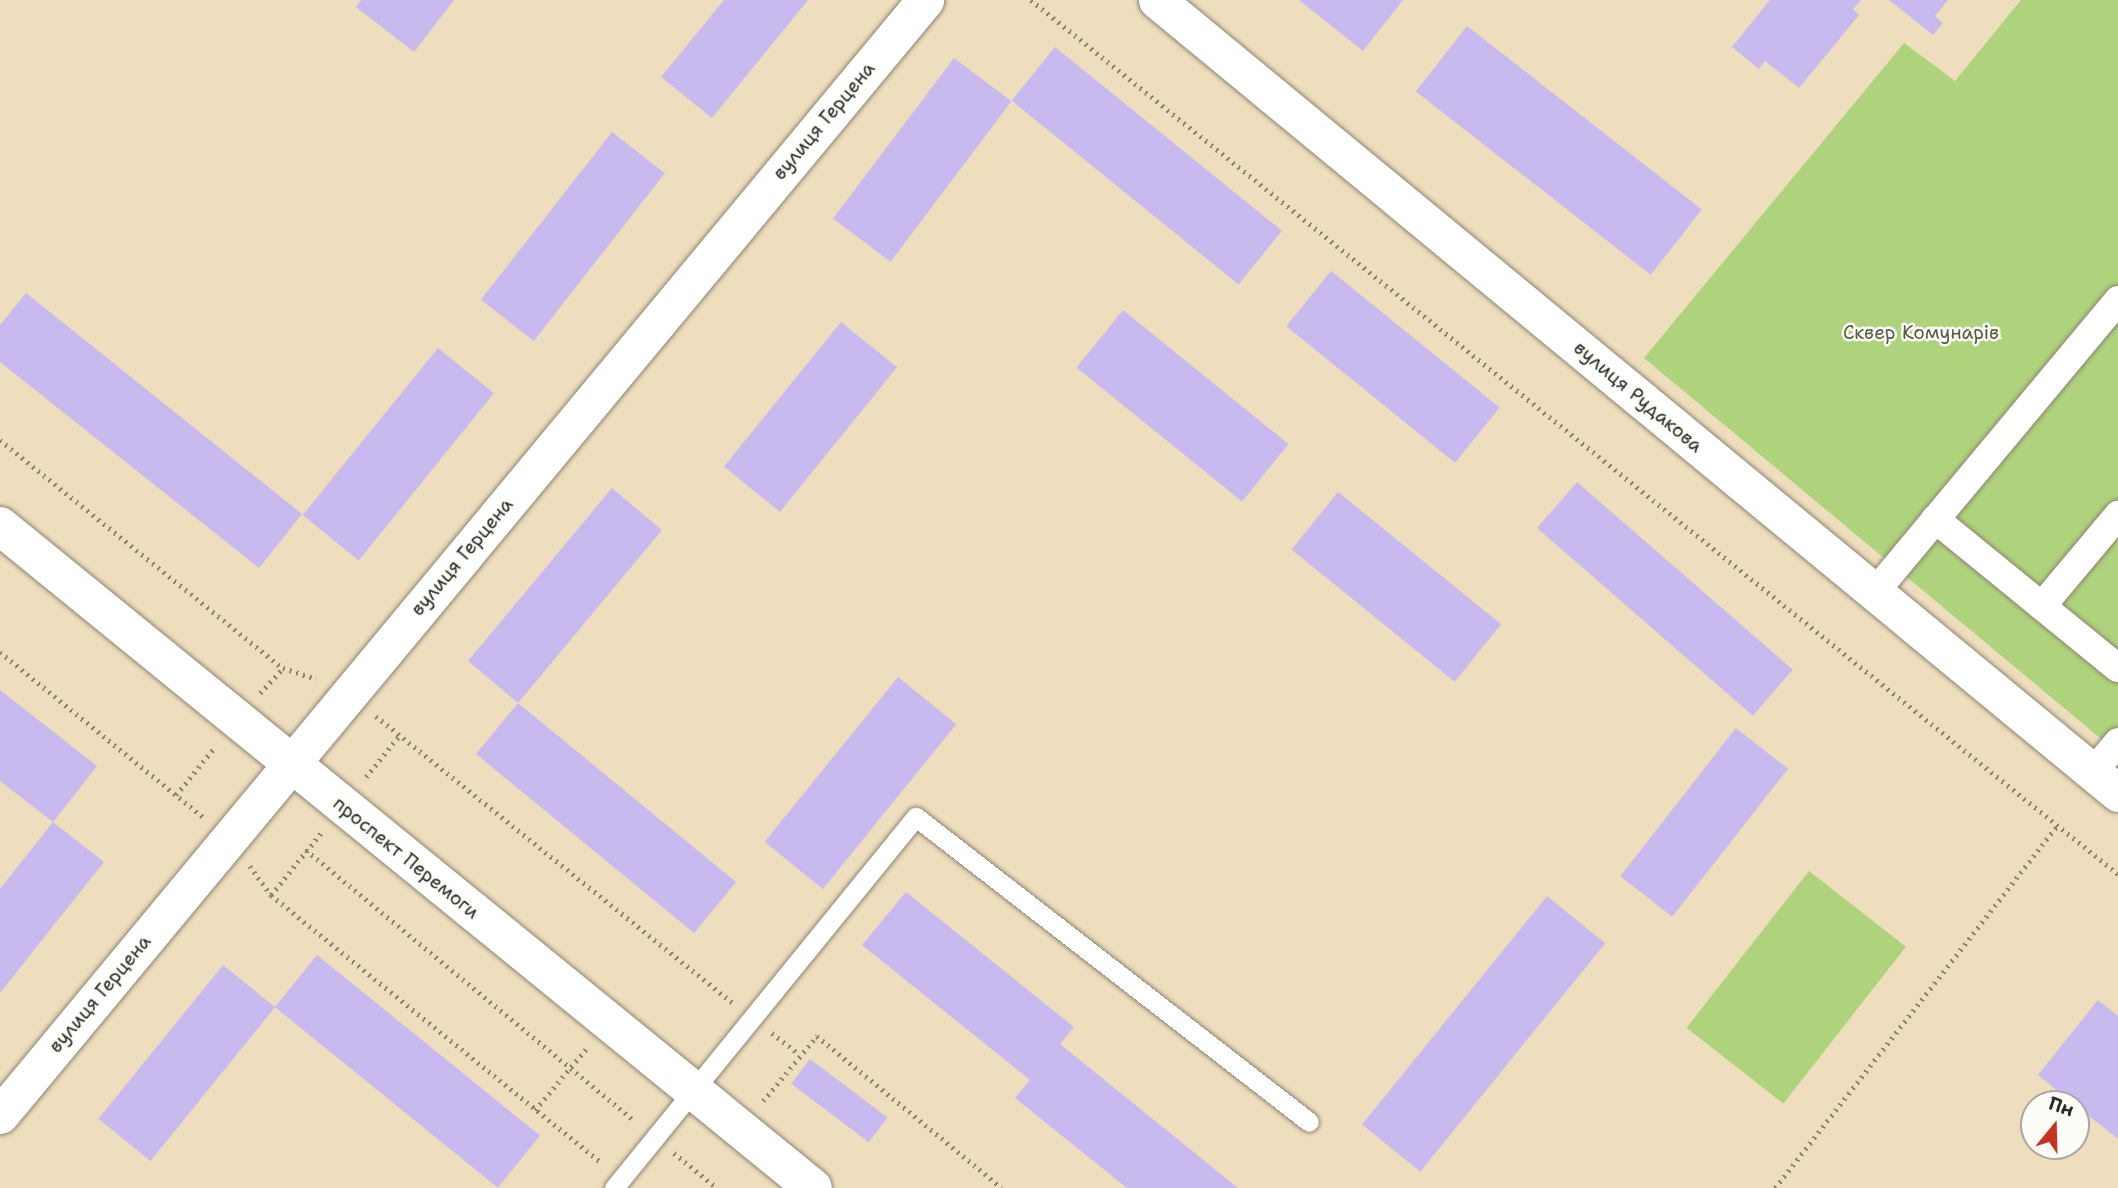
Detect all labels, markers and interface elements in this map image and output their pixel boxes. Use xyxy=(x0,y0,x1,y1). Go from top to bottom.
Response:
street label: вулиця Герцена xyxy=(768,58,880,184)
park label: Сквер Комунарів xyxy=(1843,322,1999,344)
street label: вулиця Рудакова xyxy=(1569,337,1707,457)
street label: вулиця Герцена xyxy=(406,494,518,620)
street label: проспект Перемоги xyxy=(328,792,484,924)
street label: вулиця Герцена xyxy=(44,931,156,1057)
north arrow xyxy=(2020,1090,2090,1160)
text: Пн xyxy=(2045,1091,2077,1122)

